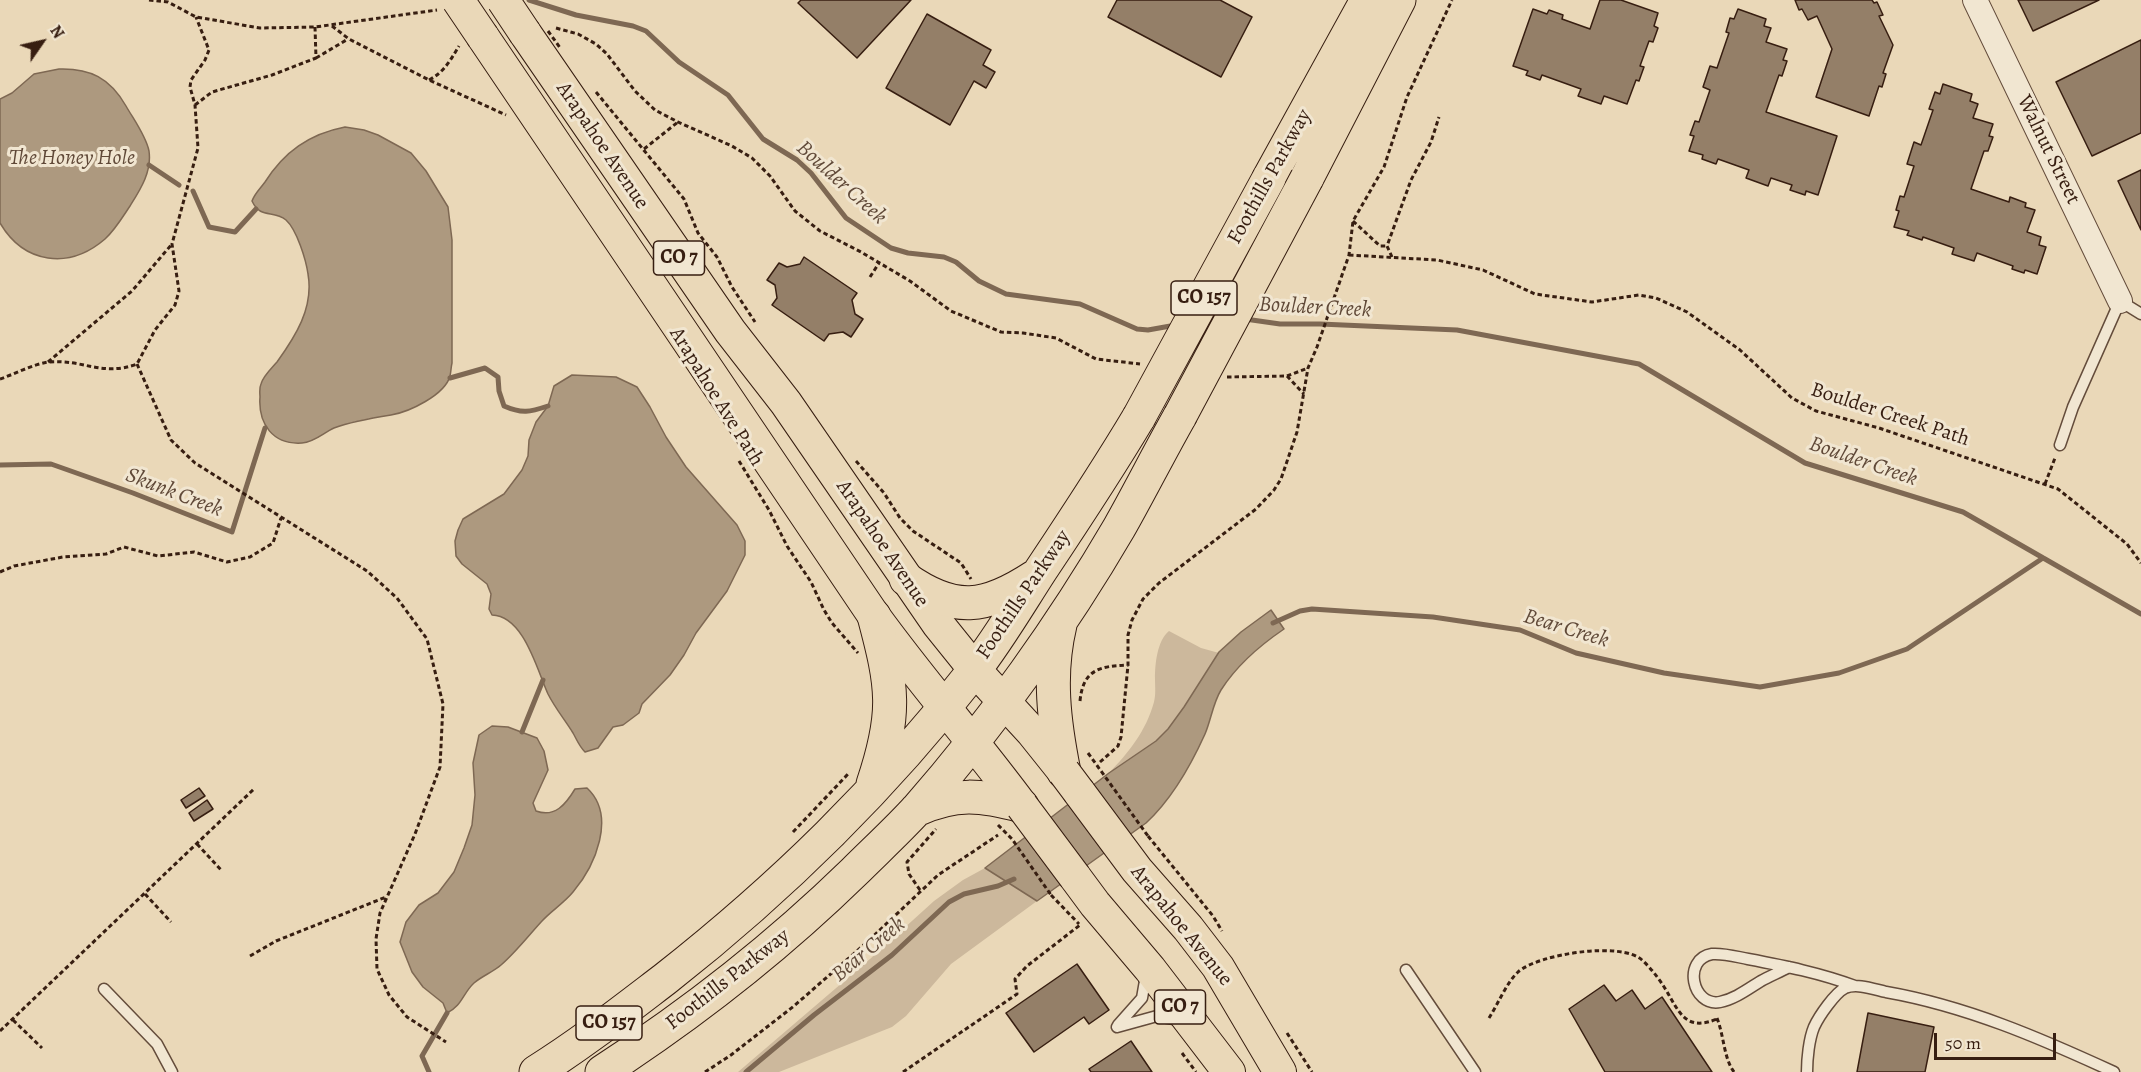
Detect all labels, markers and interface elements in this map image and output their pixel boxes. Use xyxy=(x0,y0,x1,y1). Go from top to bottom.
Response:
north arrow xyxy=(12,12,72,72)
text: N xyxy=(45,21,69,43)
street label: Arapahoe Avenue xyxy=(550,78,654,214)
street label: Walnut Street xyxy=(2011,91,2085,209)
street label: Foothills Parkway xyxy=(1223,105,1317,249)
water label: Boulder Creek xyxy=(790,135,892,231)
water label: The Honey Hole xyxy=(9,146,135,172)
road number: CO 7 xyxy=(654,241,704,275)
road number: CO 157 xyxy=(1171,281,1237,315)
water label: Boulder Creek xyxy=(1258,292,1372,324)
street label: Arapahoe Ave Path xyxy=(663,323,769,471)
street label: Boulder Creek Path xyxy=(1808,377,1972,453)
water label: Boulder Creek xyxy=(1805,431,1921,493)
water label: Skunk Creek xyxy=(122,462,226,524)
street label: Arapahoe Avenue xyxy=(830,476,934,612)
street label: Foothills Parkway xyxy=(972,526,1076,664)
water label: Bear Creek xyxy=(1520,604,1612,654)
street label: Arapahoe Avenue xyxy=(1125,861,1237,991)
water label: Bear Creek xyxy=(827,912,911,988)
street label: Foothills Parkway xyxy=(661,924,795,1036)
road number: CO 7 xyxy=(1154,990,1206,1024)
road number: CO 157 xyxy=(576,1006,642,1040)
scale bar xyxy=(1937,1021,2058,1059)
text: 50 m xyxy=(1945,1031,1981,1055)

